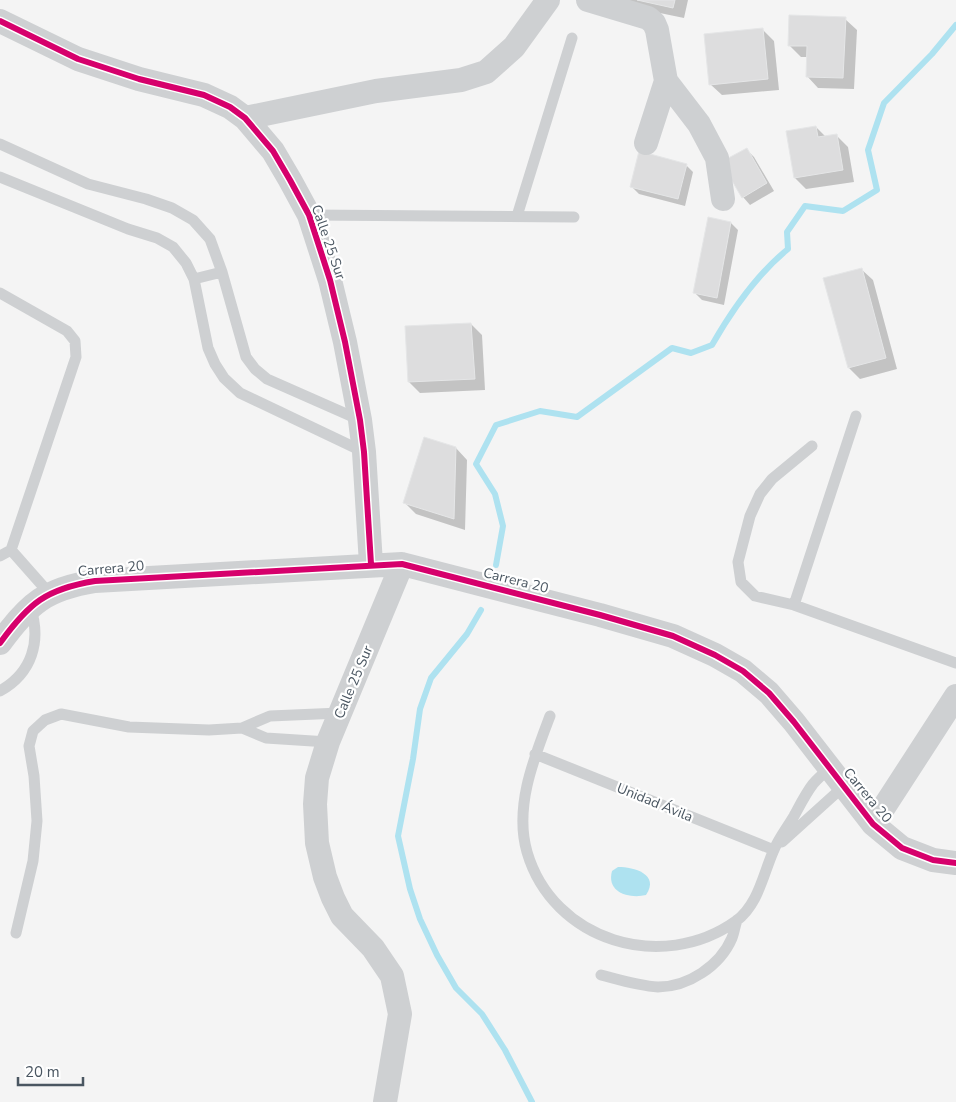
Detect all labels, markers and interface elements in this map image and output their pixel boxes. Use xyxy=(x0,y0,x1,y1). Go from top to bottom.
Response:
street label: Calle 25 Sur xyxy=(307,202,350,282)
street label: Carrera 20 xyxy=(77,556,145,581)
street label: Carrera 20 xyxy=(481,563,551,598)
street label: Calle 25 Sur xyxy=(330,643,377,722)
street label: Carrera 20 xyxy=(839,764,896,827)
street label: Unidad Ávila xyxy=(614,779,696,826)
scale bar xyxy=(18,1054,82,1086)
text: 20 m xyxy=(25,1062,60,1082)

